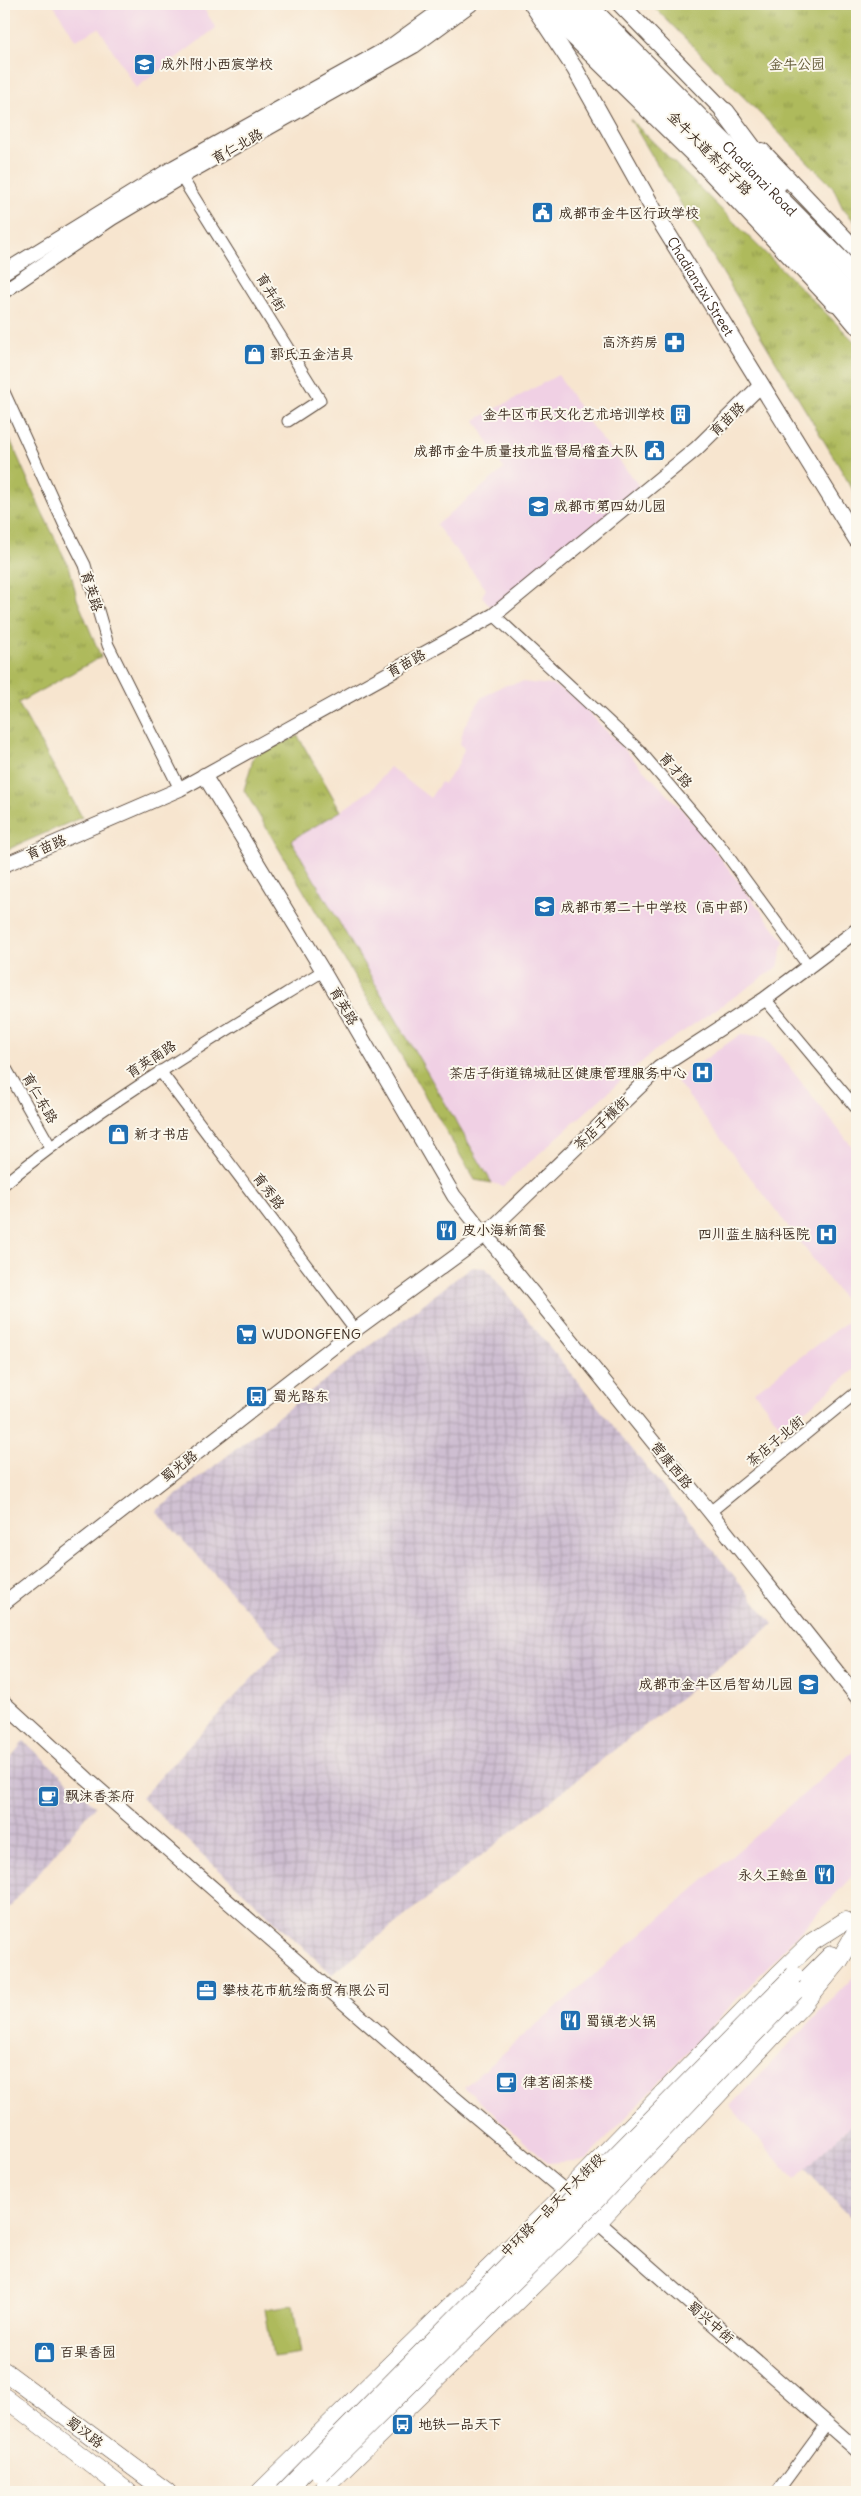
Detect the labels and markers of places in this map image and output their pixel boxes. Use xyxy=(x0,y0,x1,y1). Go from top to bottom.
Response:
school or university icon: 成外附小西宸学校 xyxy=(133,52,157,76)
place label: 成外附小西宸学校 xyxy=(161,55,273,73)
public building icon: 成都市金牛区行政学校 xyxy=(531,201,555,225)
place label: 成都市金牛区行政学校 xyxy=(559,204,699,222)
pharmacy icon: 高济药房 xyxy=(662,330,686,354)
place label: 高济药房 xyxy=(602,333,658,351)
shop icon: 郭氏五金洁具 xyxy=(242,342,266,366)
place label: 郭氏五金洁具 xyxy=(270,345,354,363)
building icon: 金牛区市民文化艺术培训学校 xyxy=(669,402,693,426)
place label: 金牛区市民文化艺术培训学校 xyxy=(483,405,665,423)
public building icon: 成都市金牛质量技术监督局稽查大队 xyxy=(642,439,666,463)
place label: 成都市金牛质量技术监督局稽查大队 xyxy=(414,442,638,460)
school or university icon: 成都市第四幼儿园 xyxy=(526,494,550,518)
place label: 成都市第四幼儿园 xyxy=(554,497,666,515)
school or university icon: 成都市第二十中学校（高中部） xyxy=(533,895,557,919)
place label: 成都市第二十中学校（高中部） xyxy=(561,898,757,916)
hospital icon: 茶店子街道锦城社区健康管理服务中心 xyxy=(691,1061,715,1085)
place label: 茶店子街道锦城社区健康管理服务中心 xyxy=(449,1064,687,1082)
shop icon: 新才书店 xyxy=(106,1122,130,1146)
place label: 新才书店 xyxy=(134,1125,190,1143)
restaurant icon: 皮小海新简餐 xyxy=(434,1218,458,1242)
place label: 皮小海新简餐 xyxy=(462,1221,546,1239)
hospital icon: 四川蓝生脑科医院 xyxy=(814,1222,838,1246)
place label: 四川蓝生脑科医院 xyxy=(698,1225,810,1243)
supermarket icon: WUDONGFENG xyxy=(234,1322,258,1346)
place label: WUDONGFENG xyxy=(262,1325,361,1343)
bus stop icon: 蜀光路东 xyxy=(245,1384,269,1408)
place label: 蜀光路东 xyxy=(273,1387,329,1405)
school or university icon: 成都市金牛区启智幼儿园 xyxy=(797,1672,821,1696)
place label: 成都市金牛区启智幼儿园 xyxy=(639,1675,793,1693)
cafe icon: 飘沫香茶府 xyxy=(37,1784,61,1808)
place label: 飘沫香茶府 xyxy=(65,1787,135,1805)
restaurant icon: 永久王鲶鱼 xyxy=(812,1863,836,1887)
place label: 永久王鲶鱼 xyxy=(738,1866,808,1884)
office icon: 攀枝花市航绘商贸有限公司 xyxy=(194,1978,218,2002)
place label: 攀枝花市航绘商贸有限公司 xyxy=(222,1981,390,1999)
restaurant icon: 蜀镇老火锅 xyxy=(558,2009,582,2033)
place label: 蜀镇老火锅 xyxy=(586,2012,656,2030)
cafe icon: 律茗阁茶楼 xyxy=(495,2070,519,2094)
place label: 律茗阁茶楼 xyxy=(522,2073,593,2091)
shop icon: 百果香园 xyxy=(32,2340,56,2364)
place label: 百果香园 xyxy=(60,2343,116,2361)
bus stop icon: 地铁一品天下 xyxy=(390,2412,414,2436)
place label: 地铁一品天下 xyxy=(418,2415,502,2433)

